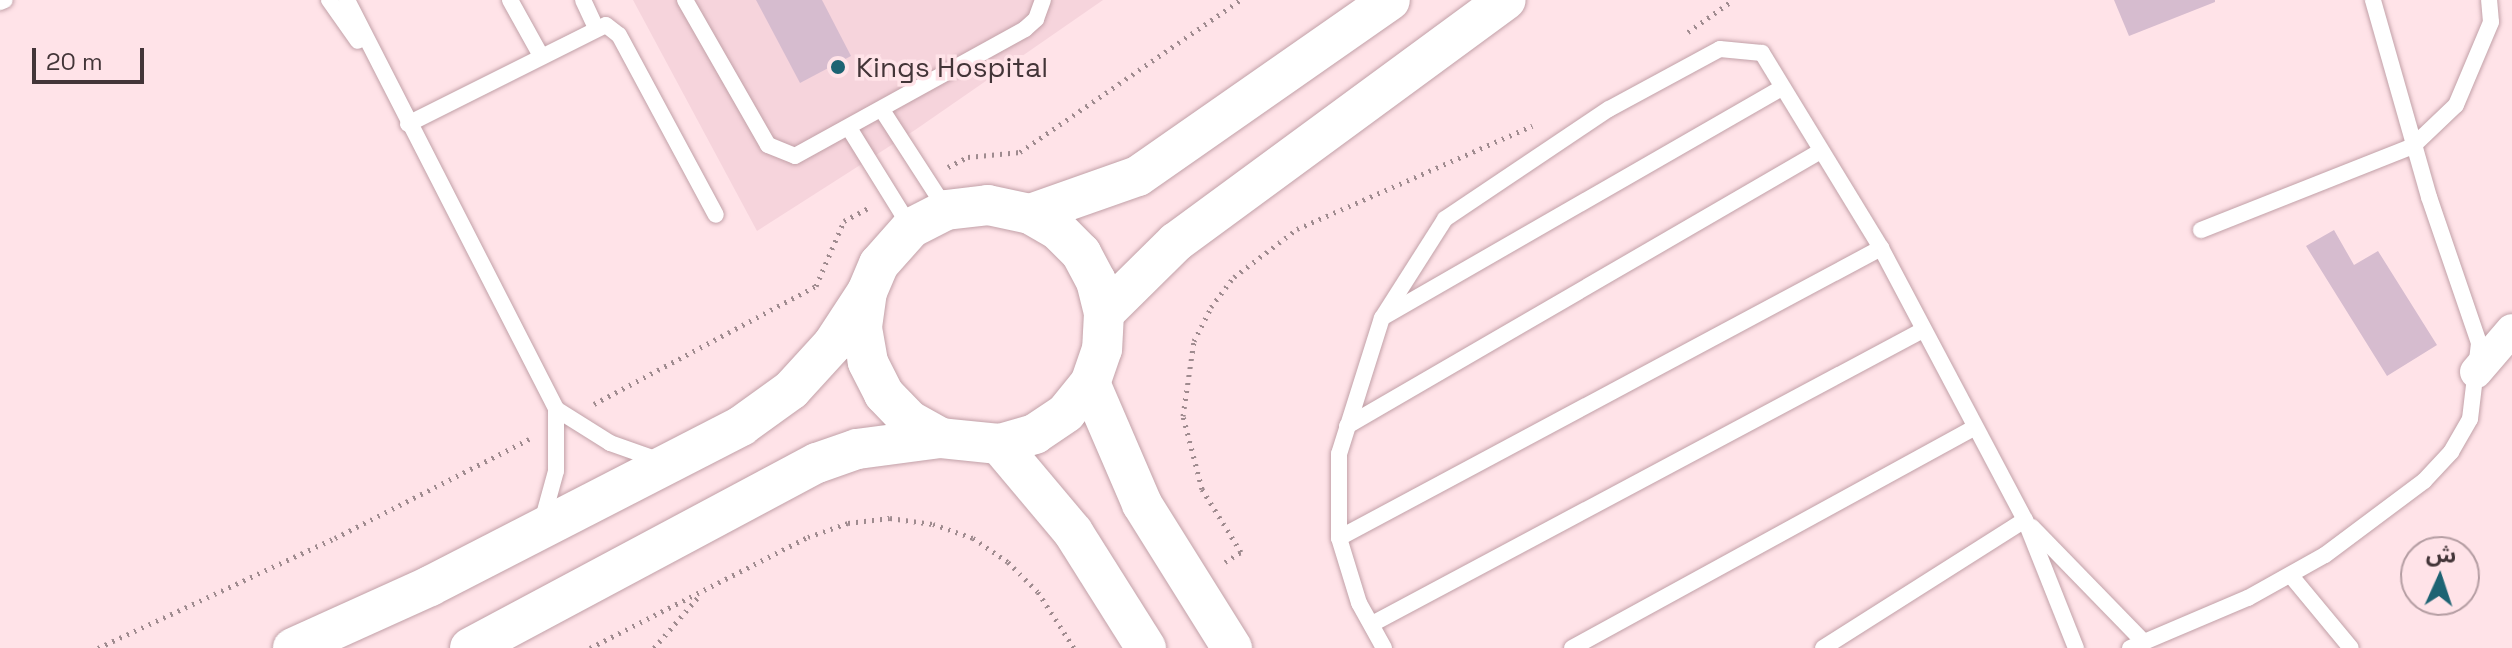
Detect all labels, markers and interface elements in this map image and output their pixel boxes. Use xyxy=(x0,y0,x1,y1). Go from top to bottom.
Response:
scale bar xyxy=(36,32,148,82)
text: 20 m xyxy=(46,46,103,77)
place label: Kings Hospital xyxy=(856,50,1048,84)
marker: Kings Hospital xyxy=(827,56,849,78)
north arrow xyxy=(2400,536,2480,616)
text: ش xyxy=(2425,539,2457,569)

